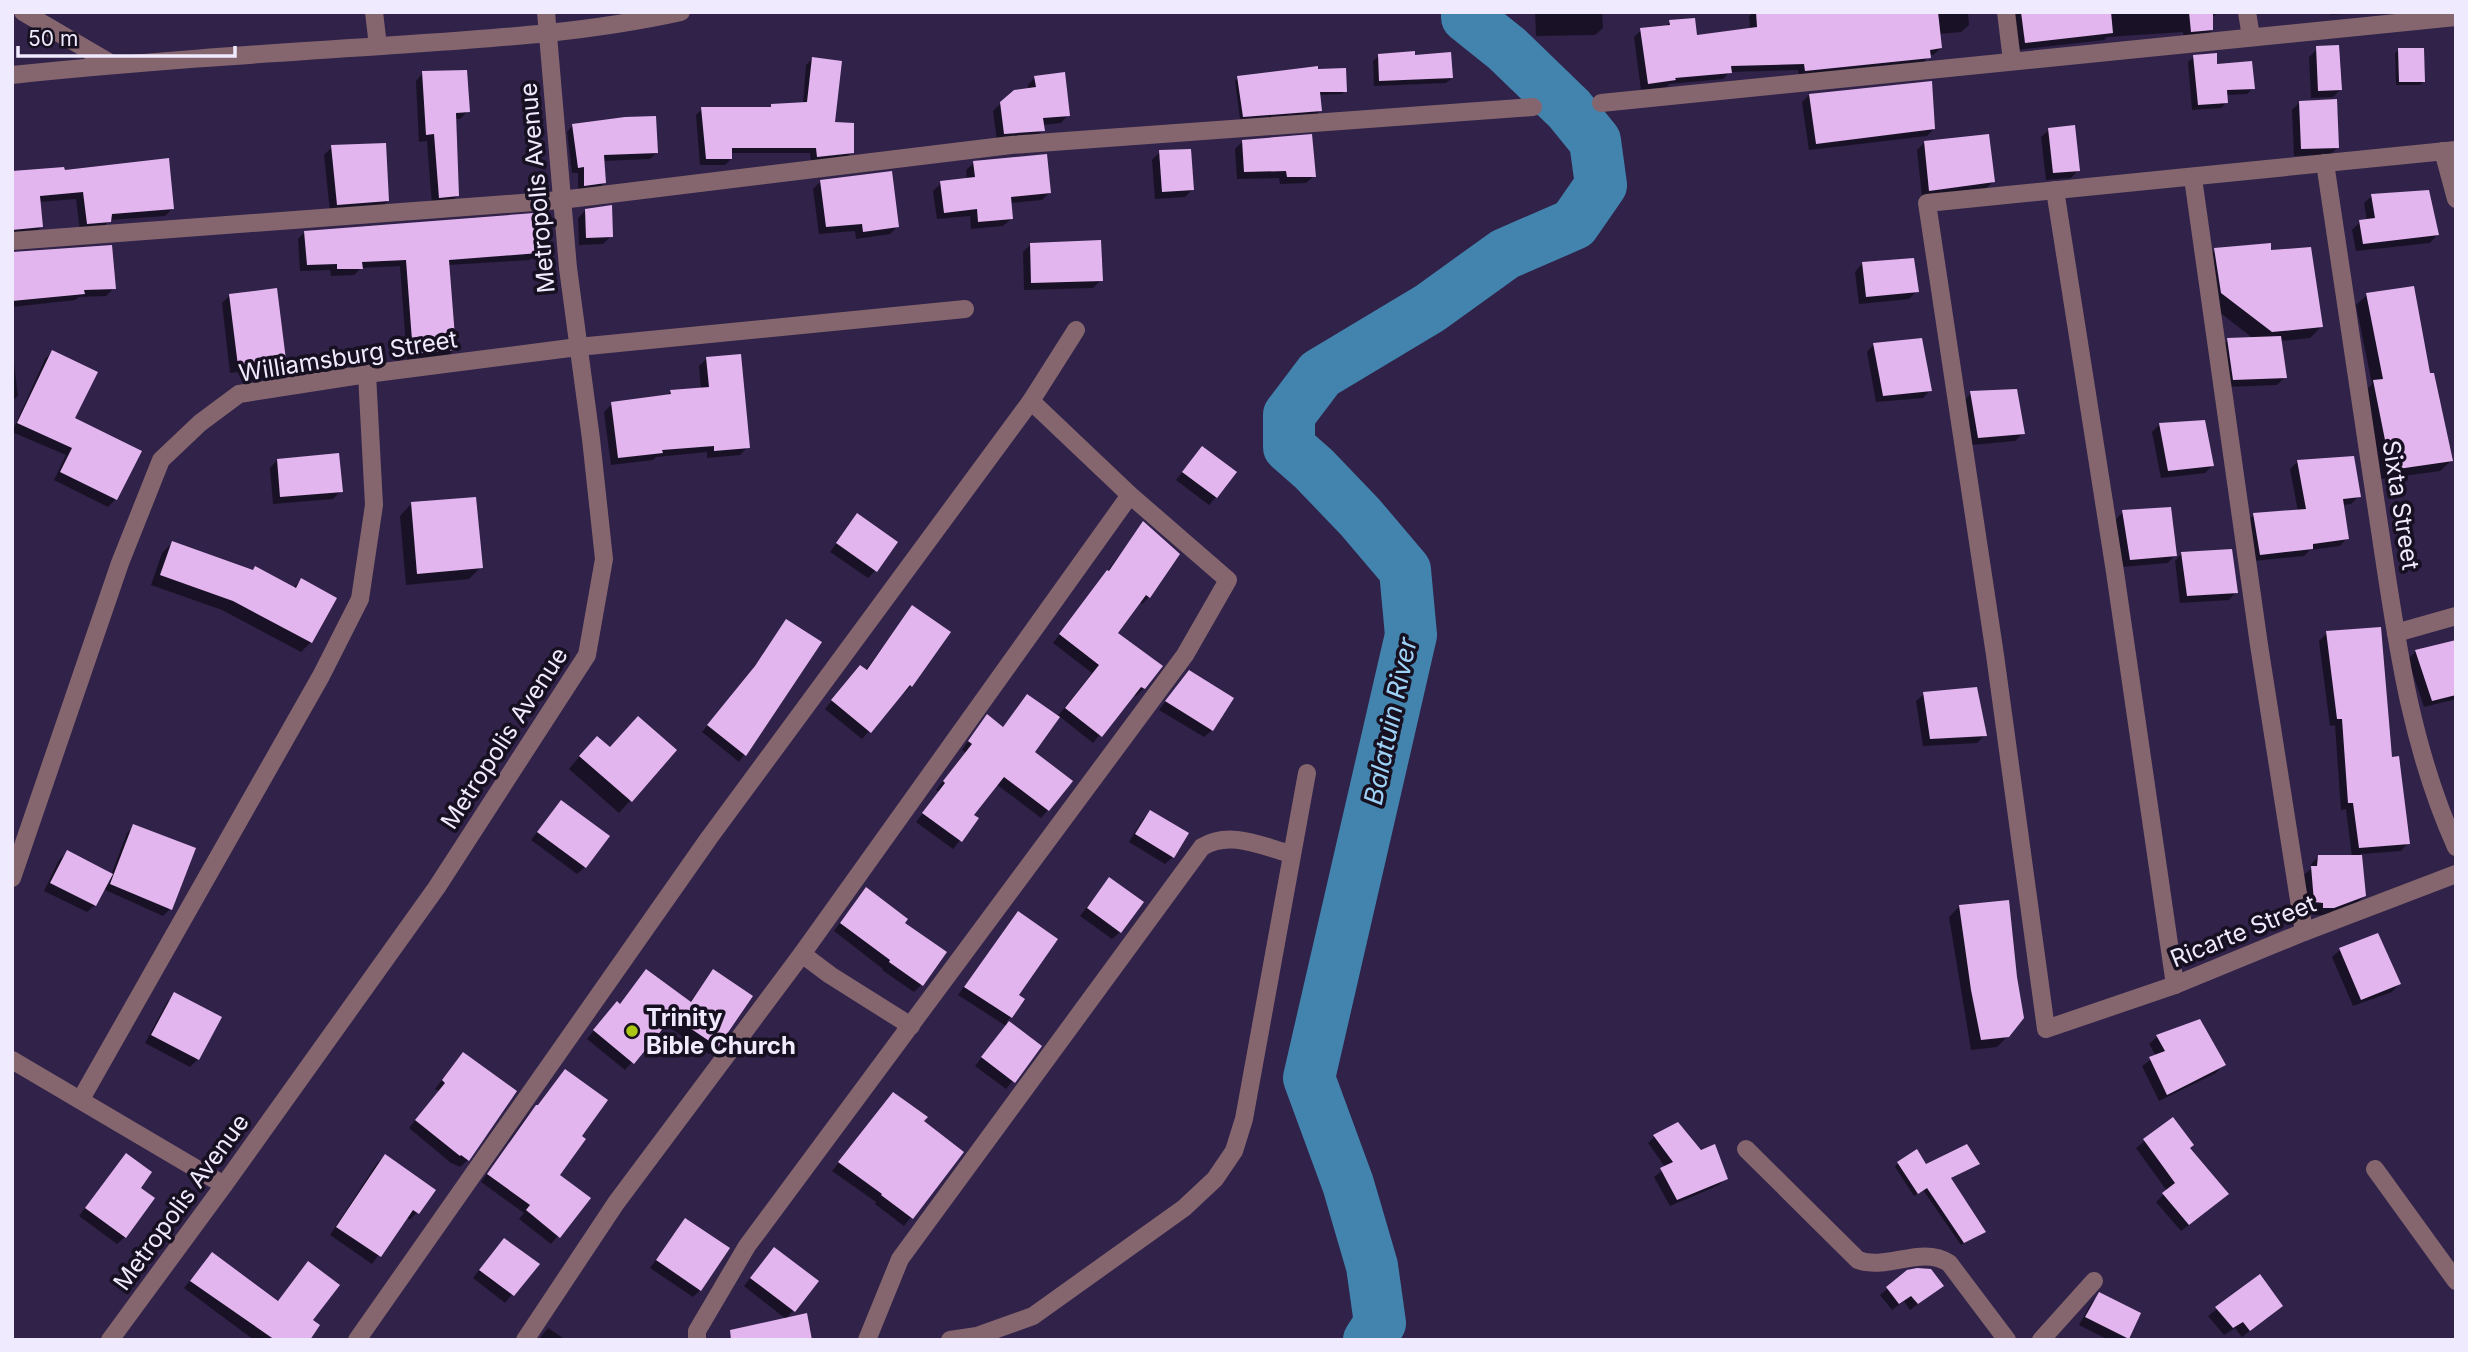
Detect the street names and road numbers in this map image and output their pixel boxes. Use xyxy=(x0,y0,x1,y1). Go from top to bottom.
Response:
street label: Metropolis Avenue xyxy=(513,82,561,294)
street label: Williamsburg Street xyxy=(237,324,459,388)
street label: Sixta Street xyxy=(2376,438,2426,572)
street label: Metropolis Avenue xyxy=(434,642,574,834)
street label: Ricarte Street xyxy=(2166,889,2320,973)
street label: Metropolis Avenue xyxy=(107,1108,255,1296)

